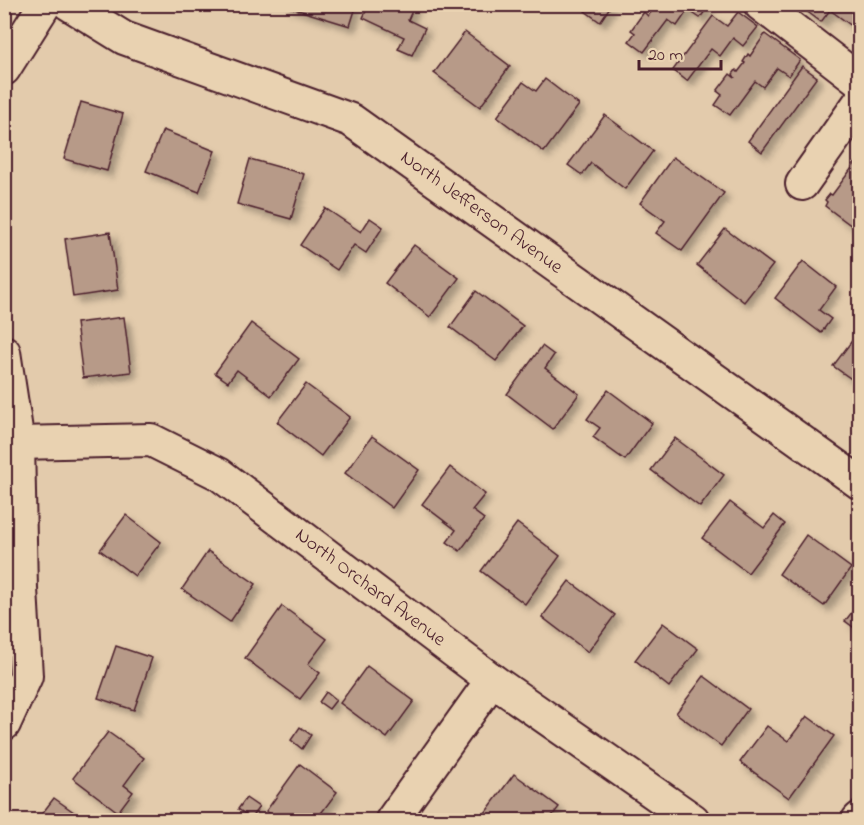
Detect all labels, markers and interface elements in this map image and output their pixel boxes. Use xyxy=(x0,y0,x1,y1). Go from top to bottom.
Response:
scale bar xyxy=(639,33,722,71)
text: 20 m xyxy=(648,43,683,69)
street label: North Jefferson Avenue xyxy=(394,144,568,282)
street label: North Orchard Avenue xyxy=(289,522,451,654)

